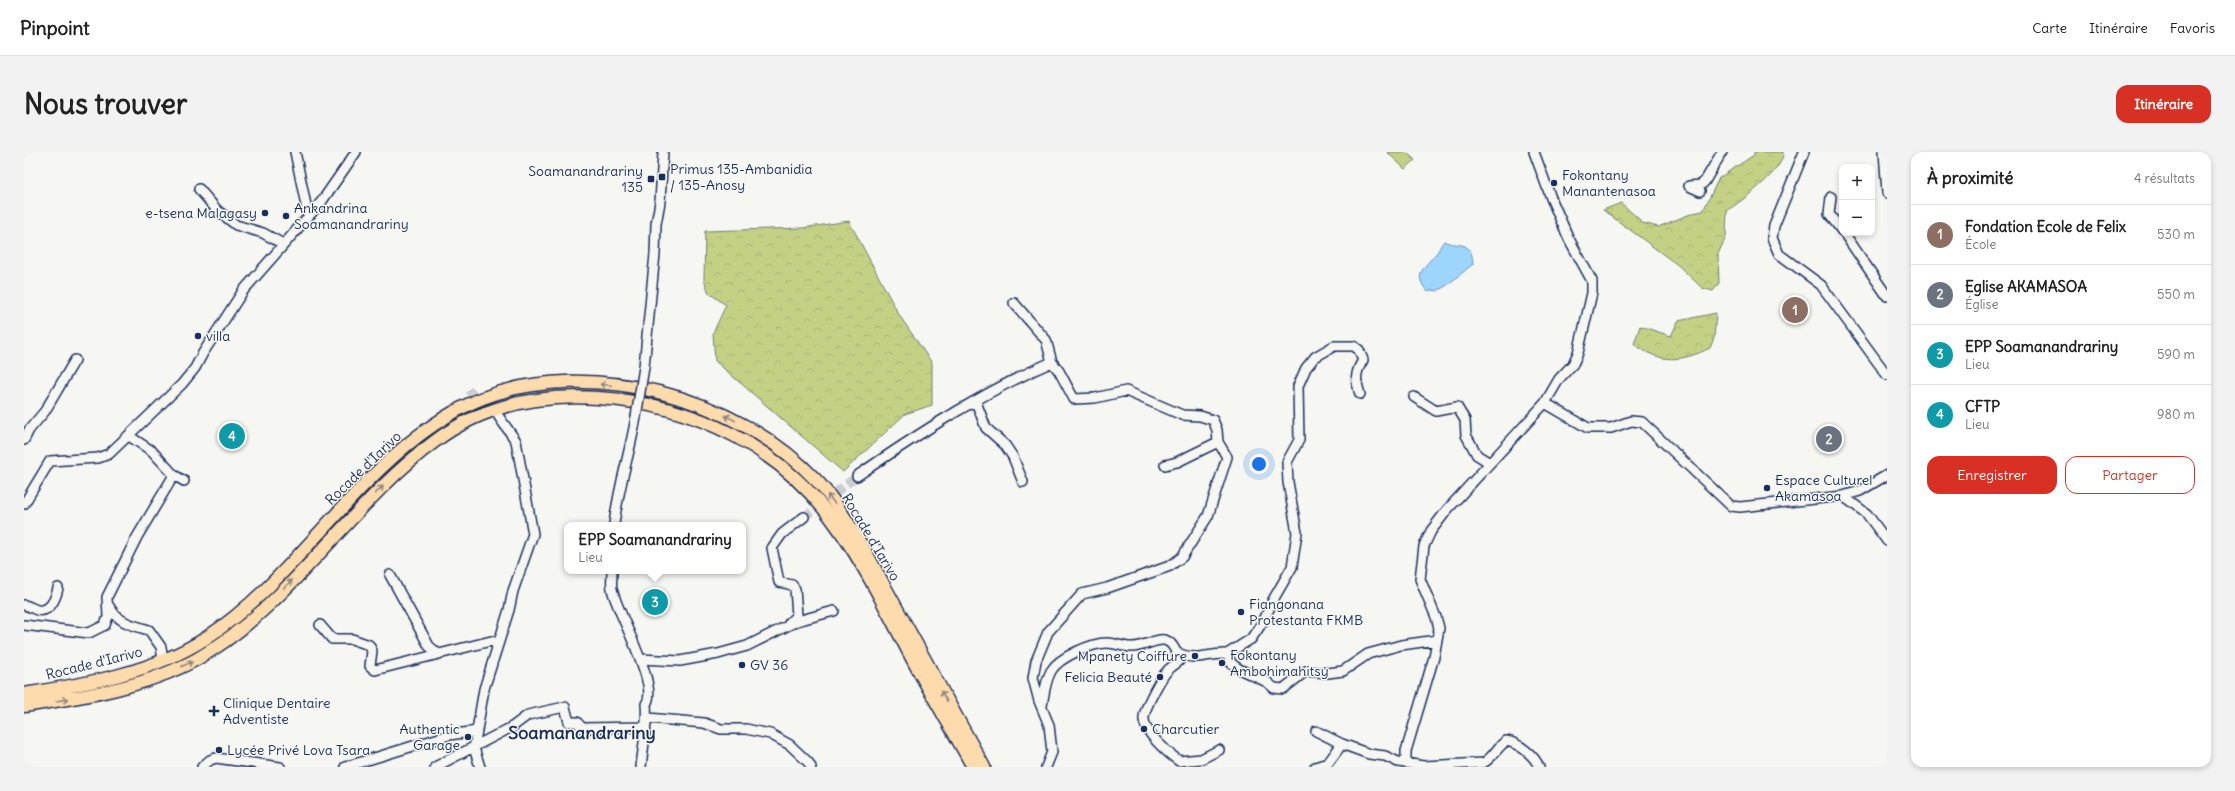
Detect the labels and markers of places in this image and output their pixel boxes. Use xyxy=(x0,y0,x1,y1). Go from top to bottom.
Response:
place label: Primus 135-Ambanidia / 135-Anosy xyxy=(670,160,813,194)
place label: Soamanandrariny 135 xyxy=(528,162,643,196)
place label: Fokontany Manantenasoa xyxy=(1562,166,1656,200)
marker: Primus 135-Ambanidia / 135-Anosy xyxy=(657,172,667,182)
marker: Soamanandrariny 135 xyxy=(646,174,656,184)
marker: Fokontany Manantenasoa xyxy=(1549,178,1559,188)
place label: Ankandrina Soamanandrariny xyxy=(294,199,409,233)
place label: e-tsena Malagasy xyxy=(145,204,257,222)
marker: e-tsena Malagasy xyxy=(260,208,270,218)
marker: Ankandrina Soamanandrariny xyxy=(281,211,291,221)
pin: 1 xyxy=(1782,295,1808,325)
place label: villa xyxy=(206,327,230,345)
marker: villa xyxy=(193,331,203,341)
pin: 4 xyxy=(219,421,245,451)
pin: 2 xyxy=(1816,424,1842,454)
place label: Espace Culturel Akamasoa xyxy=(1775,471,1872,505)
marker: Espace Culturel Akamasoa xyxy=(1762,483,1772,493)
pin: 3 xyxy=(642,587,668,617)
place label: Fiangonana Protestanta FKMB xyxy=(1249,595,1363,629)
marker: Fiangonana Protestanta FKMB xyxy=(1236,607,1246,617)
place label: Fokontany Ambohimahitsy xyxy=(1230,646,1329,680)
place label: Mpanety Coiffure xyxy=(1078,647,1187,665)
marker: Mpanety Coiffure xyxy=(1190,651,1200,661)
place label: GV 36 xyxy=(750,656,788,674)
marker: Fokontany Ambohimahitsy xyxy=(1217,658,1227,668)
marker: GV 36 xyxy=(737,660,747,670)
place label: Felicia Beauté xyxy=(1065,668,1152,686)
marker: Felicia Beauté xyxy=(1155,672,1165,682)
place label: Clinique Dentaire Adventiste xyxy=(223,694,331,728)
marker: Clinique Dentaire Adventiste xyxy=(208,705,220,717)
place label: Authentic Garage xyxy=(400,720,460,754)
place label: Charcutier xyxy=(1152,720,1220,738)
marker: Charcutier xyxy=(1139,724,1149,734)
marker: Authentic Garage xyxy=(463,732,473,742)
place label: Lycée Privé Lova Tsara xyxy=(227,741,370,759)
marker: Lycée Privé Lova Tsara xyxy=(214,745,224,755)

